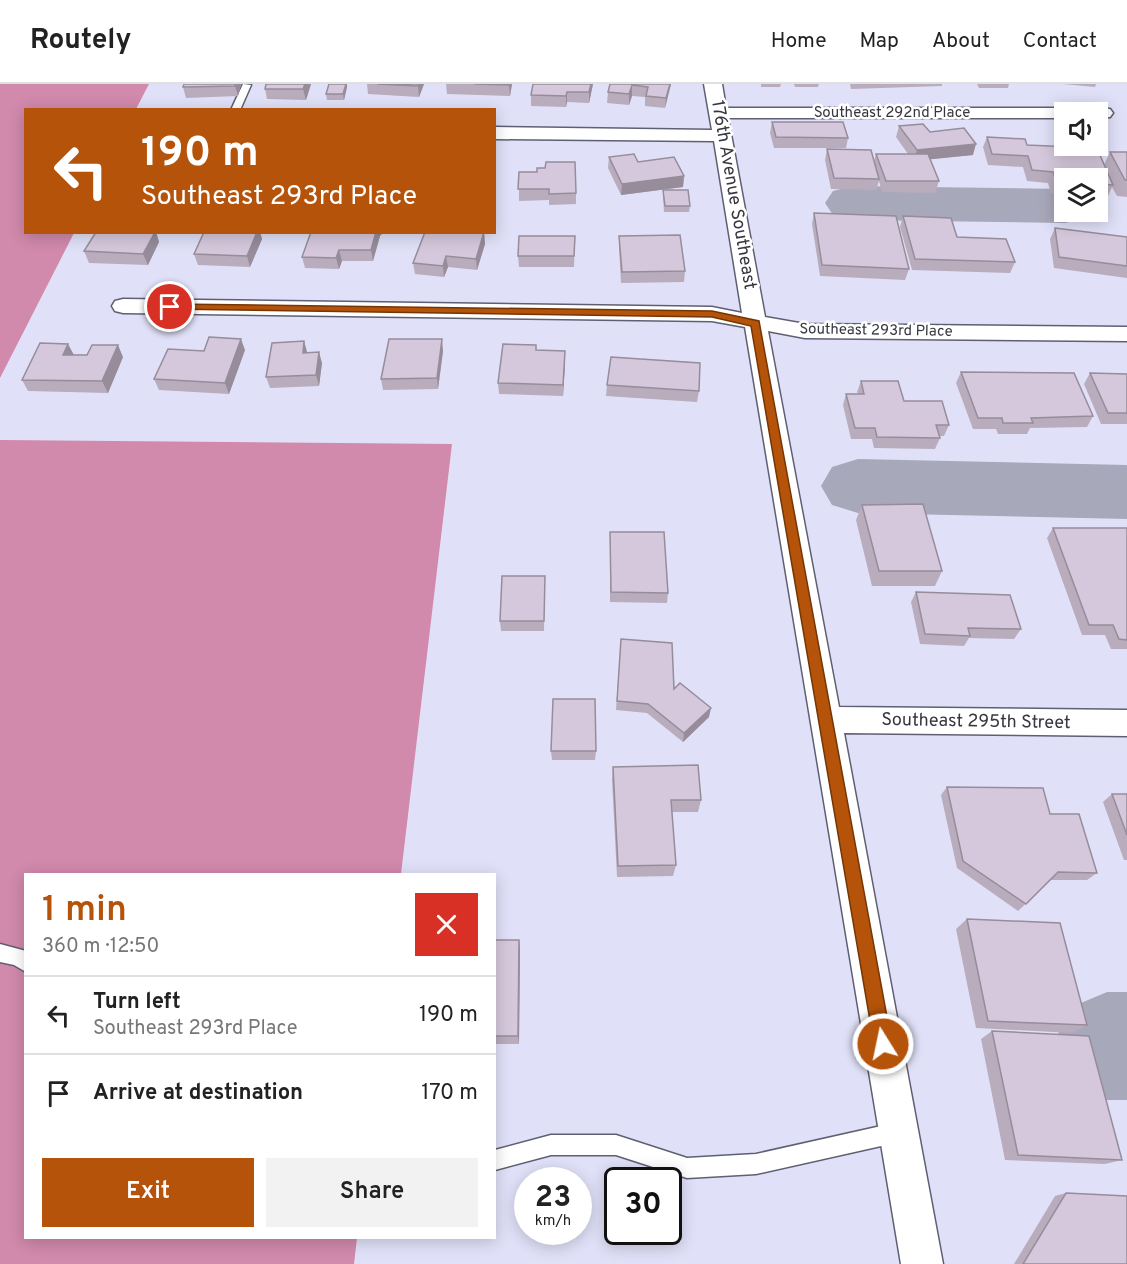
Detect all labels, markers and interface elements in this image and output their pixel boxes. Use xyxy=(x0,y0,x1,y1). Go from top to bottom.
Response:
text: Routely xyxy=(30,23,131,59)
text: Home xyxy=(771,28,827,55)
text: Map xyxy=(860,28,899,55)
text: About xyxy=(932,28,990,55)
text: Contact xyxy=(1023,28,1097,55)
street label: 176th Avenue Southeast xyxy=(705,98,761,292)
map controls xyxy=(1054,102,1108,222)
button: sound xyxy=(1054,102,1108,156)
street label: Southeast 292nd Place xyxy=(814,104,970,123)
text: 190 m xyxy=(141,128,259,181)
icon: left xyxy=(42,132,120,210)
button: layers xyxy=(1054,168,1108,222)
text: Southeast 293rd Place xyxy=(141,180,417,214)
pin xyxy=(144,281,195,332)
icon: arrive xyxy=(153,290,186,323)
street label: Southeast 293rd Place xyxy=(799,320,953,342)
street label: Southeast 295th Street xyxy=(881,709,1071,735)
text: 1 min xyxy=(42,888,127,934)
button: close xyxy=(415,893,478,956)
text: 360 m · 12:50 xyxy=(42,934,159,960)
text: Turn left xyxy=(93,989,181,1016)
icon: left xyxy=(42,999,75,1032)
text: 190 m xyxy=(419,1002,478,1029)
position arrow xyxy=(851,1012,915,1076)
text: Southeast 293rd Place xyxy=(93,1016,297,1042)
icon: arrive xyxy=(42,1077,75,1110)
text: Arrive at destination xyxy=(93,1080,303,1107)
text: 170 m xyxy=(421,1080,478,1107)
button: Exit xyxy=(42,1158,254,1227)
button: Share xyxy=(266,1158,478,1227)
speed limit sign: 30 xyxy=(604,1167,682,1245)
text: 23 xyxy=(535,1180,571,1217)
text: km/h xyxy=(535,1212,571,1231)

